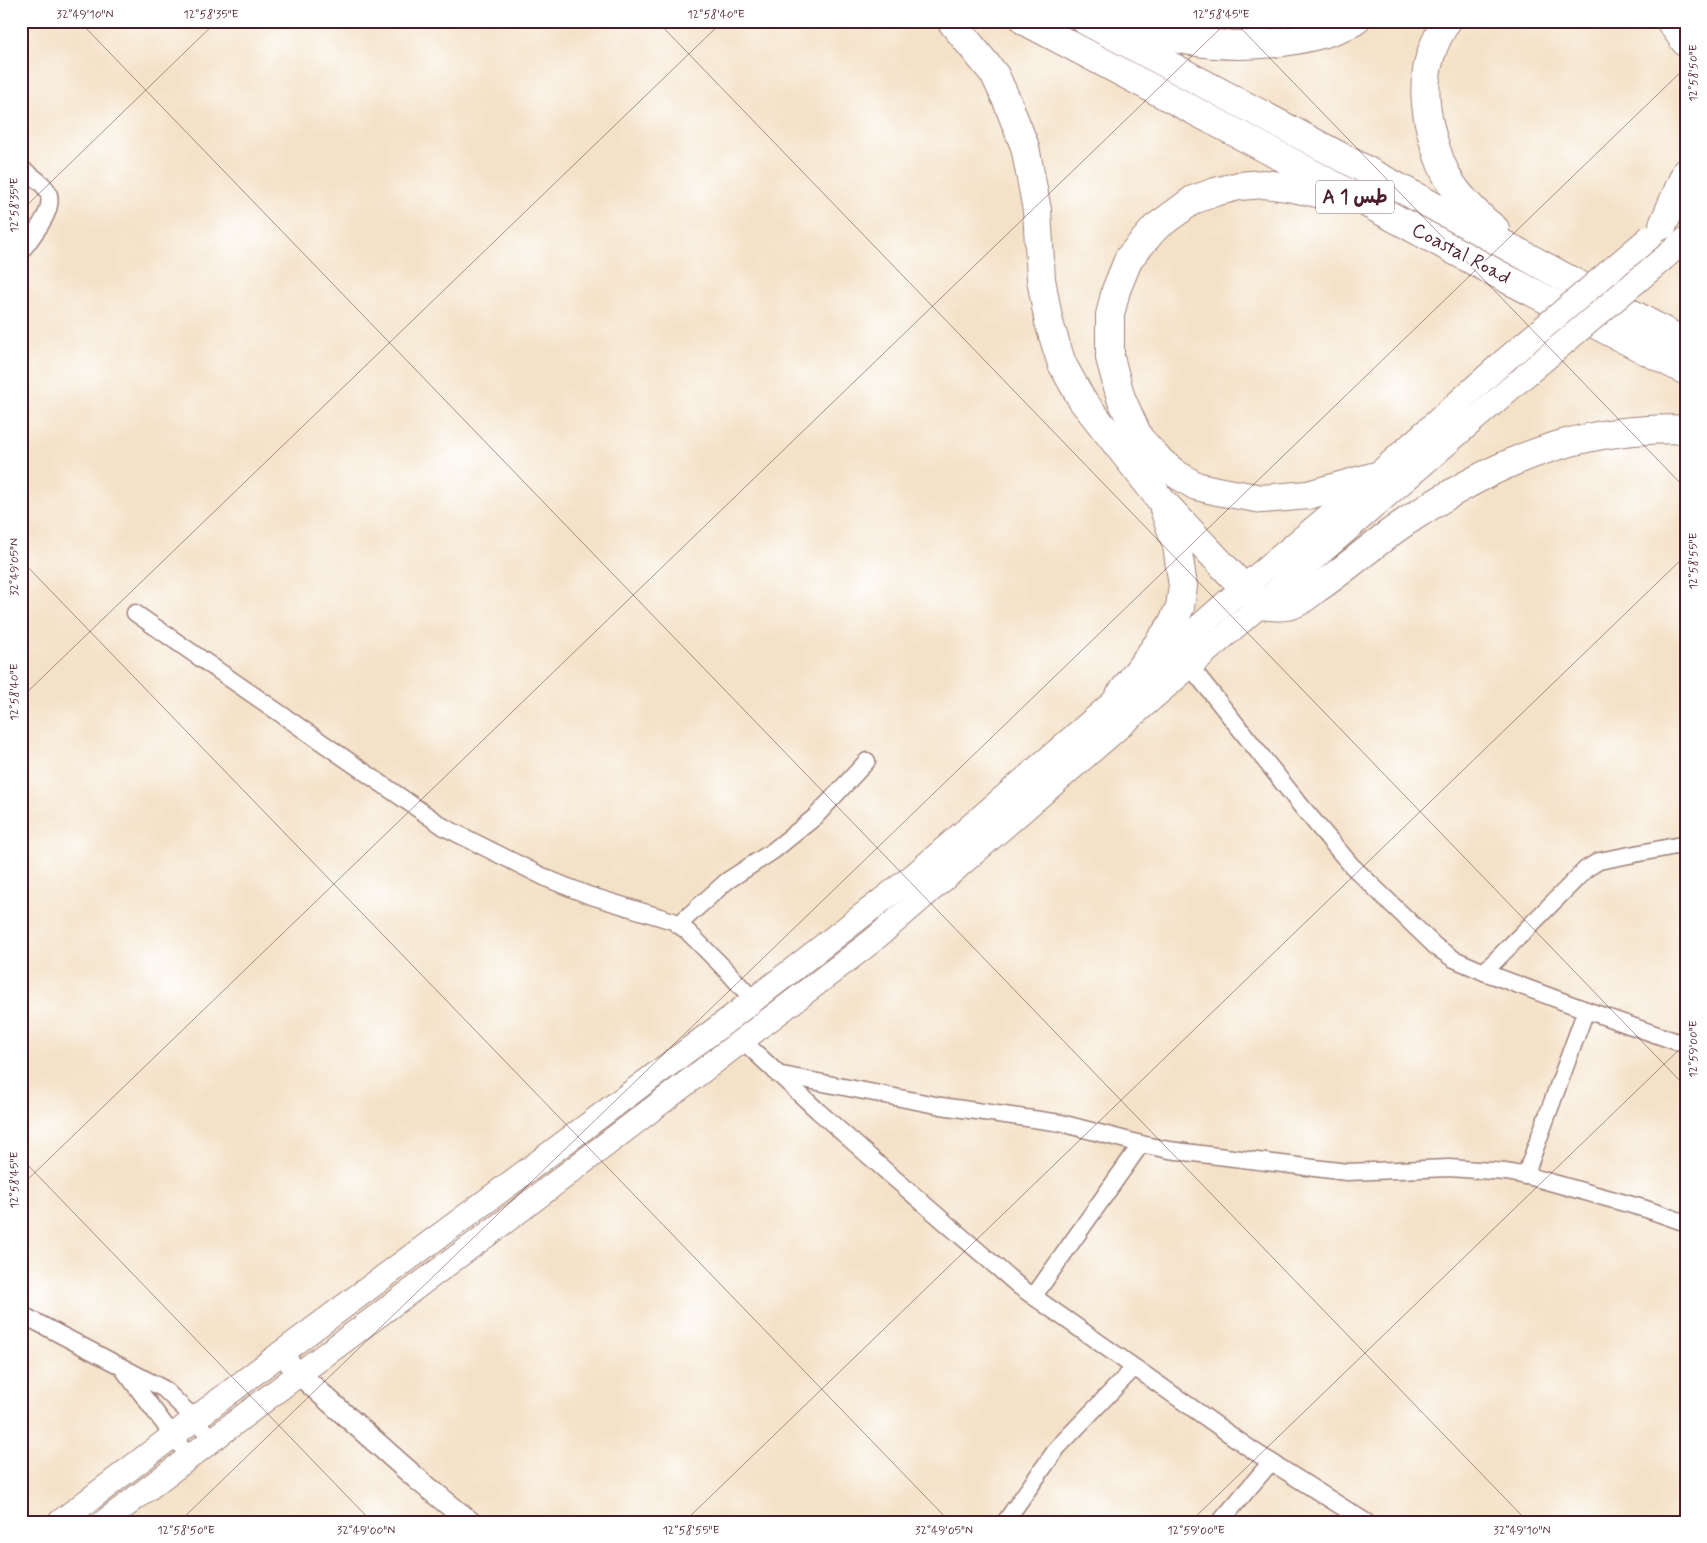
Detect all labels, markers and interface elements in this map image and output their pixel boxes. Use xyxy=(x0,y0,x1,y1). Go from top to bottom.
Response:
text: 32°49'10"N xyxy=(56,7,114,23)
text: 12°58'35"E xyxy=(183,7,239,23)
text: 12°58'40"E xyxy=(687,7,745,23)
text: 12°58'45"E xyxy=(1193,7,1249,23)
text: 12°58'50"E xyxy=(1686,44,1702,102)
text: 12°58'35"E xyxy=(7,177,23,233)
road number: A 1 طس xyxy=(1316,180,1394,213)
street label: Coastal Road xyxy=(1407,217,1515,291)
text: 12°58'55"E xyxy=(1686,532,1702,590)
text: 32°49'05"N xyxy=(7,538,23,596)
text: 12°58'40"E xyxy=(7,663,23,721)
text: 12°59'00"E xyxy=(1686,1020,1702,1078)
text: 12°58'45"E xyxy=(7,1152,23,1208)
text: 12°58'50"E xyxy=(157,1523,215,1539)
text: 32°49'00"N xyxy=(337,1523,395,1539)
text: 12°58'55"E xyxy=(662,1523,720,1539)
text: 32°49'05"N xyxy=(915,1523,973,1539)
text: 12°59'00"E xyxy=(1167,1523,1225,1539)
text: 32°49'10"N xyxy=(1493,1523,1551,1539)

